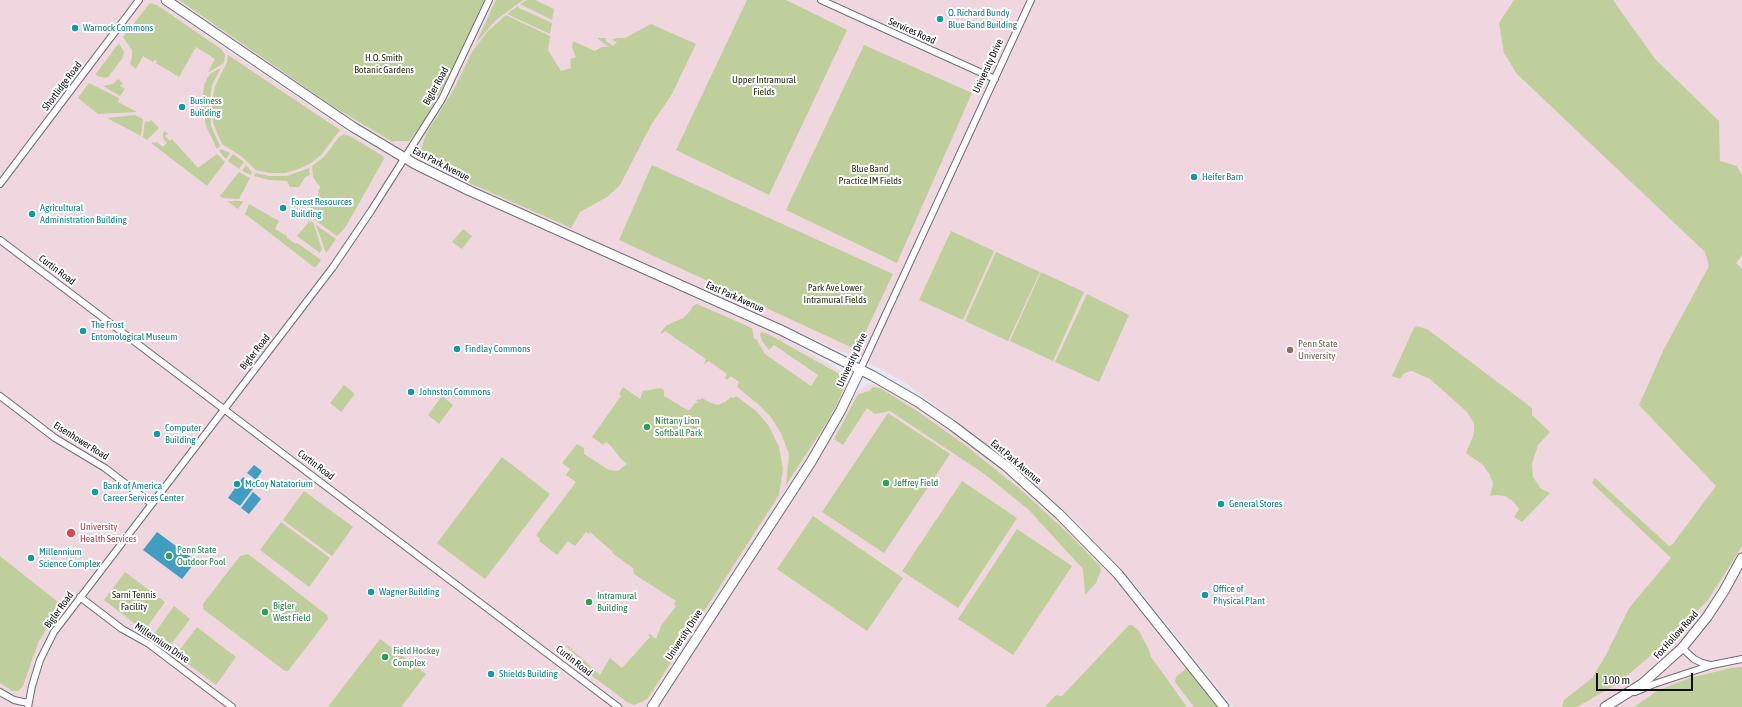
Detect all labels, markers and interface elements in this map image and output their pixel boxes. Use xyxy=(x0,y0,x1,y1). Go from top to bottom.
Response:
place label: O. Richard Bundy Blue Band Building xyxy=(948,7,1017,30)
marker: O. Richard Bundy Blue Band Building xyxy=(935,14,945,24)
street label: Services Road xyxy=(887,15,937,47)
place label: Warnock Commons xyxy=(83,22,153,34)
marker: Warnock Commons xyxy=(70,23,80,33)
street label: University Drive xyxy=(970,37,1006,95)
park label: H.O. Smith Botanic Gardens xyxy=(354,52,414,76)
street label: Shortlidge Road xyxy=(40,59,84,113)
street label: Bigler Road xyxy=(421,65,451,107)
park label: Upper Intramural Fields xyxy=(732,74,796,98)
place label: Business Building xyxy=(190,95,222,118)
marker: Business Building xyxy=(177,102,187,112)
street label: East Park Avenue xyxy=(410,144,472,184)
park label: Blue Band Practice IM Fields xyxy=(838,163,902,186)
place label: Heifer Barn xyxy=(1202,171,1243,183)
marker: Heifer Barn xyxy=(1189,172,1199,182)
place label: Forest Resources Building xyxy=(291,196,352,220)
place label: Agricultural Administration Building xyxy=(40,202,127,226)
marker: Forest Resources Building xyxy=(278,203,288,213)
marker: Agricultural Administration Building xyxy=(27,209,37,219)
street label: Curtin Road xyxy=(36,252,78,288)
street label: East Park Avenue xyxy=(704,279,766,315)
park label: Park Ave Lower Intramural Fields xyxy=(804,282,866,306)
place label: The Frost Entomological Museum xyxy=(91,319,177,342)
marker: The Frost Entomological Museum xyxy=(78,326,88,336)
street label: University Drive xyxy=(834,331,870,389)
street label: Bigler Road xyxy=(237,332,273,372)
place label: Penn State University xyxy=(1298,338,1337,362)
place label: Findlay Commons xyxy=(465,343,530,355)
marker: Findlay Commons xyxy=(452,344,462,354)
marker: Penn State University xyxy=(1285,345,1295,355)
place label: Johnston Commons xyxy=(419,386,491,398)
marker: Johnston Commons xyxy=(406,387,416,397)
place label: Nittany Lion Softball Park xyxy=(655,415,702,438)
street label: Eisenhower Road xyxy=(51,419,111,463)
place label: Computer Building xyxy=(165,422,201,446)
marker: Nittany Lion Softball Park xyxy=(642,422,652,432)
marker: Computer Building xyxy=(152,429,162,439)
street label: East Park Avenue xyxy=(988,437,1044,487)
street label: Curtin Road xyxy=(295,447,337,483)
place label: Jeffrey Field xyxy=(894,477,938,489)
place label: McCoy Natatorium xyxy=(245,478,313,490)
marker: Jeffrey Field xyxy=(881,478,891,488)
marker: McCoy Natatorium xyxy=(232,479,242,489)
place label: Bank of America Career Services Center xyxy=(103,480,184,504)
marker: Bank of America Career Services Center xyxy=(90,487,100,497)
place label: General Stores xyxy=(1229,498,1282,510)
marker: General Stores xyxy=(1216,499,1226,509)
place label: University Health Services xyxy=(80,521,137,544)
marker: University Health Services xyxy=(65,527,77,539)
place label: Penn State Outdoor Pool xyxy=(177,544,226,568)
place label: Millennium Science Complex xyxy=(39,546,100,570)
marker: Penn State Outdoor Pool xyxy=(164,551,174,561)
marker: Millennium Science Complex xyxy=(26,553,36,563)
place label: Office of Physical Plant xyxy=(1213,583,1265,606)
place label: Wagner Building xyxy=(379,586,439,598)
marker: Wagner Building xyxy=(366,587,376,597)
park label: Sarni Tennis Facility xyxy=(112,589,156,612)
street label: Bigler Road xyxy=(42,590,76,630)
place label: Intramural Building xyxy=(597,590,637,614)
marker: Office of Physical Plant xyxy=(1200,590,1210,600)
marker: Intramural Building xyxy=(584,597,594,607)
place label: Bigler West Field xyxy=(273,600,310,624)
marker: Bigler West Field xyxy=(260,607,270,617)
street label: University Drive xyxy=(663,607,705,663)
street label: Fox Hollow Road xyxy=(1651,608,1701,662)
street label: Millennium Drive xyxy=(132,620,192,666)
street label: Curtin Road xyxy=(553,643,595,679)
place label: Field Hockey Complex xyxy=(393,645,439,668)
marker: Field Hockey Complex xyxy=(380,652,390,662)
scale bar xyxy=(1598,665,1695,691)
place label: Shields Building xyxy=(499,668,558,680)
marker: Shields Building xyxy=(486,669,496,679)
text: 100 m xyxy=(1603,673,1630,687)

